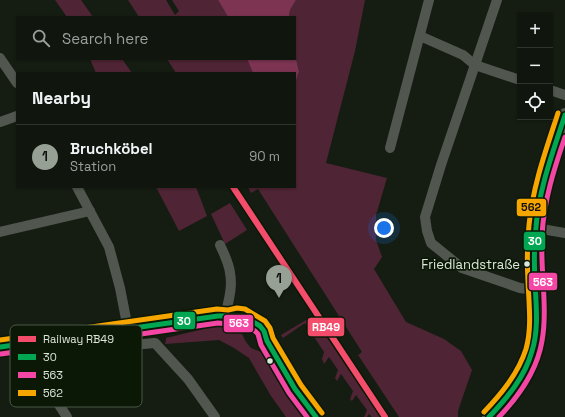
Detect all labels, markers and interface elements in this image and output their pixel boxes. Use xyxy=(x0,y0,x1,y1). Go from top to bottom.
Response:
map controls xyxy=(517,12,553,120)
button: + xyxy=(517,12,553,48)
search box xyxy=(16,16,296,60)
icon: search xyxy=(30,27,52,49)
text: Search here xyxy=(62,29,148,48)
button: − xyxy=(517,48,553,84)
button: locate xyxy=(517,84,553,120)
text: Nearby xyxy=(32,87,91,109)
text: Bruchköbel xyxy=(70,139,153,158)
text: 1 xyxy=(42,148,48,165)
text: 90 m xyxy=(249,148,280,165)
text: Station xyxy=(70,158,116,175)
line badge: 562 xyxy=(516,198,547,217)
text: 562 xyxy=(521,200,541,214)
your location xyxy=(374,218,394,238)
line badge: 30 xyxy=(523,231,546,251)
text: 30 xyxy=(528,234,542,248)
place label: Friedlandstraße xyxy=(421,256,520,273)
marker: Friedlandstraße xyxy=(522,259,532,269)
pin: 1 xyxy=(266,265,292,298)
line badge: 563 xyxy=(528,272,558,291)
text: 563 xyxy=(533,275,553,289)
line badge: 30 xyxy=(173,311,196,330)
text: 30 xyxy=(177,314,191,328)
line badge: 563 xyxy=(223,314,254,333)
text: 563 xyxy=(229,316,249,330)
line badge: RB49 xyxy=(307,317,345,337)
text: RB49 xyxy=(312,320,340,334)
legend xyxy=(10,325,142,407)
text: Railway RB49 xyxy=(43,332,114,346)
text: 30 xyxy=(43,350,57,364)
unlabelled marker xyxy=(265,356,275,366)
text: 563 xyxy=(43,368,63,382)
text: 562 xyxy=(43,386,63,400)

